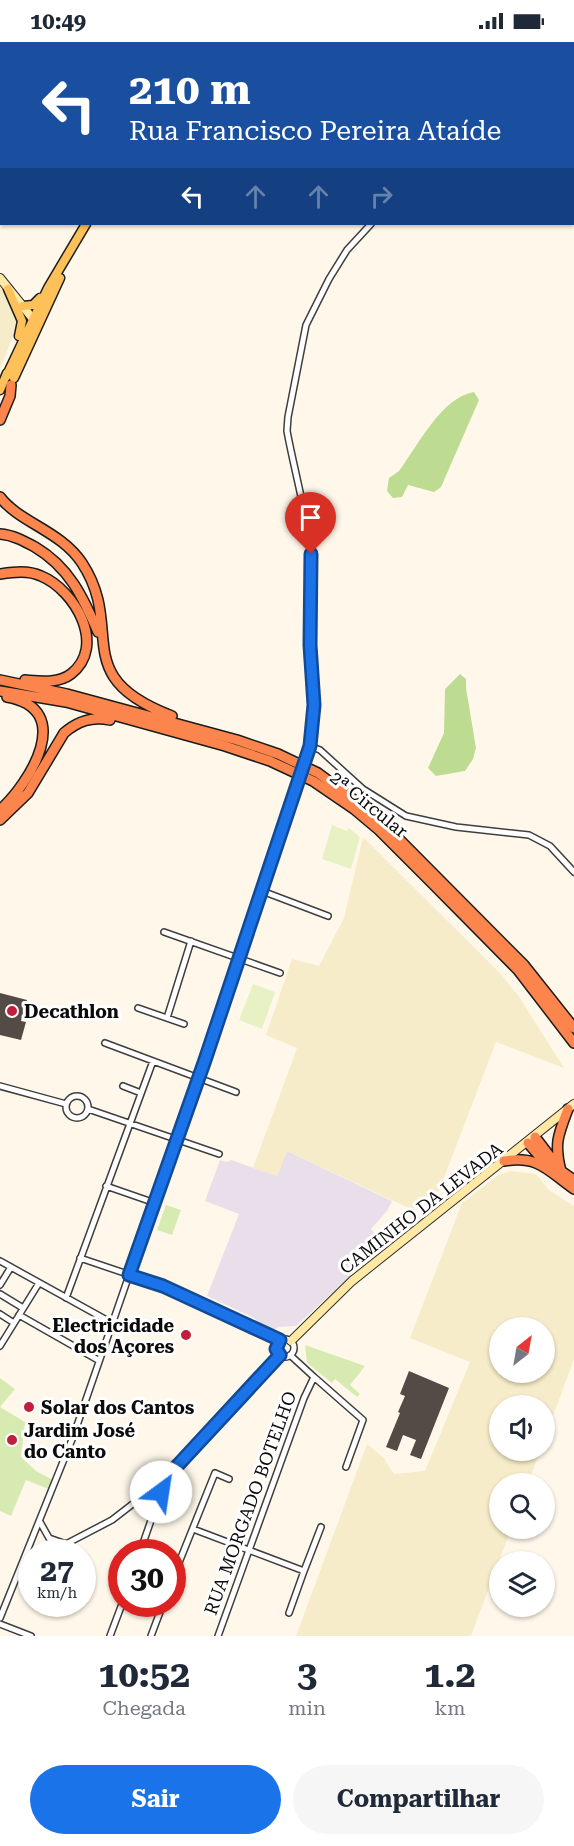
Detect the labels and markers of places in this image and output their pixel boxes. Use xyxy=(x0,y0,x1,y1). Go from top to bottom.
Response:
pin xyxy=(285,492,336,554)
place label: Decathlon xyxy=(24,1001,119,1022)
marker: Decathlon xyxy=(5,1004,19,1018)
place label: Electricidade dos Açores xyxy=(52,1315,174,1357)
marker: Electricidade dos Açores xyxy=(179,1328,193,1342)
place label: Solar dos Cantos xyxy=(41,1397,194,1418)
marker: Solar dos Cantos xyxy=(22,1400,36,1414)
place label: Jardim José do Canto xyxy=(24,1420,135,1462)
marker: Jardim José do Canto xyxy=(5,1433,19,1447)

